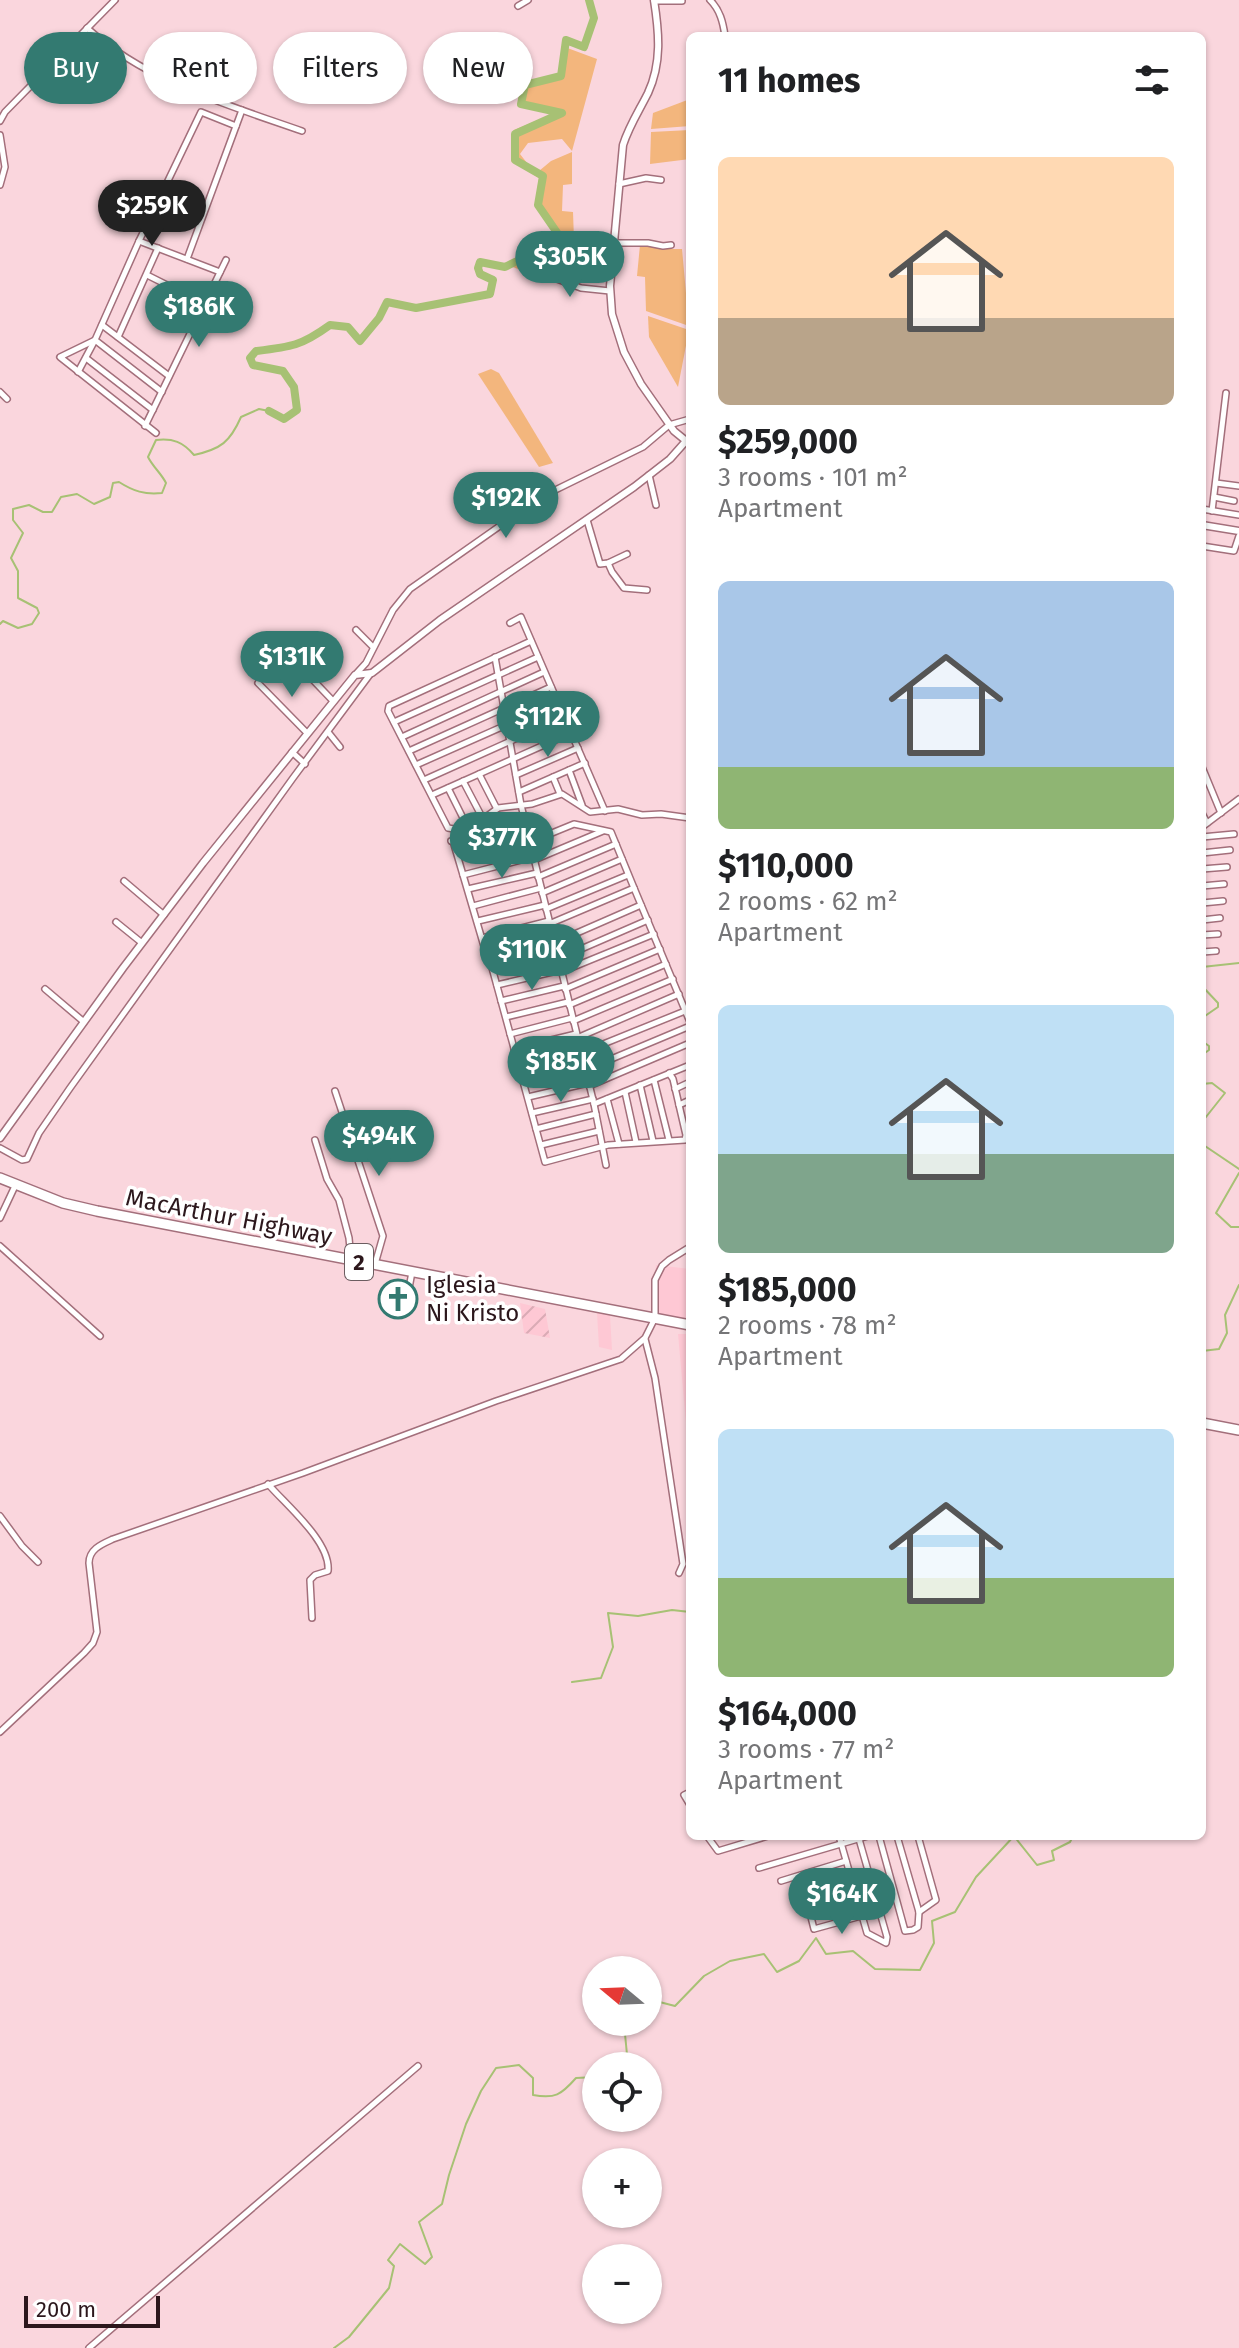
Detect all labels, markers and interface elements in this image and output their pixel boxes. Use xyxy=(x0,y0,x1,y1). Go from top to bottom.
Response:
chip: Buy xyxy=(24,32,127,104)
chip: Rent xyxy=(143,32,257,104)
chip: Filters xyxy=(273,32,407,104)
chip: New xyxy=(423,32,533,104)
icon: filters xyxy=(1130,58,1174,102)
text: 11 homes xyxy=(718,60,860,101)
pin: $259K xyxy=(96,180,208,248)
text: $259K xyxy=(116,190,188,221)
icon: home xyxy=(874,209,1018,353)
pin: $305K xyxy=(514,231,626,299)
text: $305K xyxy=(533,241,607,272)
pin: $186K xyxy=(143,281,255,349)
text: $186K xyxy=(163,291,235,322)
text: $259,000 xyxy=(718,421,858,462)
text: 3 rooms · 101 m² xyxy=(718,462,908,493)
pin: $192K xyxy=(450,472,562,540)
text: $192K xyxy=(471,482,541,513)
text: Apartment xyxy=(718,493,843,524)
pin: $131K xyxy=(236,631,348,699)
icon: home xyxy=(874,633,1018,777)
text: $131K xyxy=(259,641,325,672)
pin: $112K xyxy=(492,691,604,759)
text: $112K xyxy=(515,701,581,732)
pin: $377K xyxy=(446,812,558,880)
text: $377K xyxy=(468,822,536,853)
text: $110,000 xyxy=(718,845,854,886)
text: 2 rooms · 62 m² xyxy=(718,886,898,917)
text: Apartment xyxy=(718,917,843,948)
pin: $110K xyxy=(476,924,588,992)
text: $110K xyxy=(498,934,566,965)
pin: $185K xyxy=(505,1036,617,1104)
text: $185K xyxy=(526,1046,596,1077)
icon: home xyxy=(874,1057,1018,1201)
pin: $494K xyxy=(323,1110,435,1178)
text: $494K xyxy=(342,1120,416,1151)
street label: MacArthur Highway xyxy=(123,1183,335,1251)
road number: 2 xyxy=(345,1244,373,1280)
text: $185,000 xyxy=(718,1269,857,1310)
place label: Iglesia Ni Kristo xyxy=(426,1271,519,1327)
church icon: Iglesia Ni Kristo xyxy=(377,1278,419,1320)
text: 2 rooms · 78 m² xyxy=(718,1310,897,1341)
text: Apartment xyxy=(718,1341,843,1372)
icon: home xyxy=(874,1481,1018,1625)
text: $164,000 xyxy=(718,1693,857,1734)
text: 3 rooms · 77 m² xyxy=(718,1734,894,1765)
text: Apartment xyxy=(718,1765,843,1796)
pin: $164K xyxy=(786,1868,898,1936)
text: $164K xyxy=(806,1878,878,1909)
north arrow xyxy=(582,1956,662,2036)
map controls xyxy=(582,1956,662,2324)
button: locate xyxy=(582,2052,662,2132)
button: + xyxy=(582,2148,662,2228)
button: − xyxy=(582,2244,662,2324)
scale bar xyxy=(24,2292,160,2328)
text: 200 m xyxy=(36,2296,96,2323)

